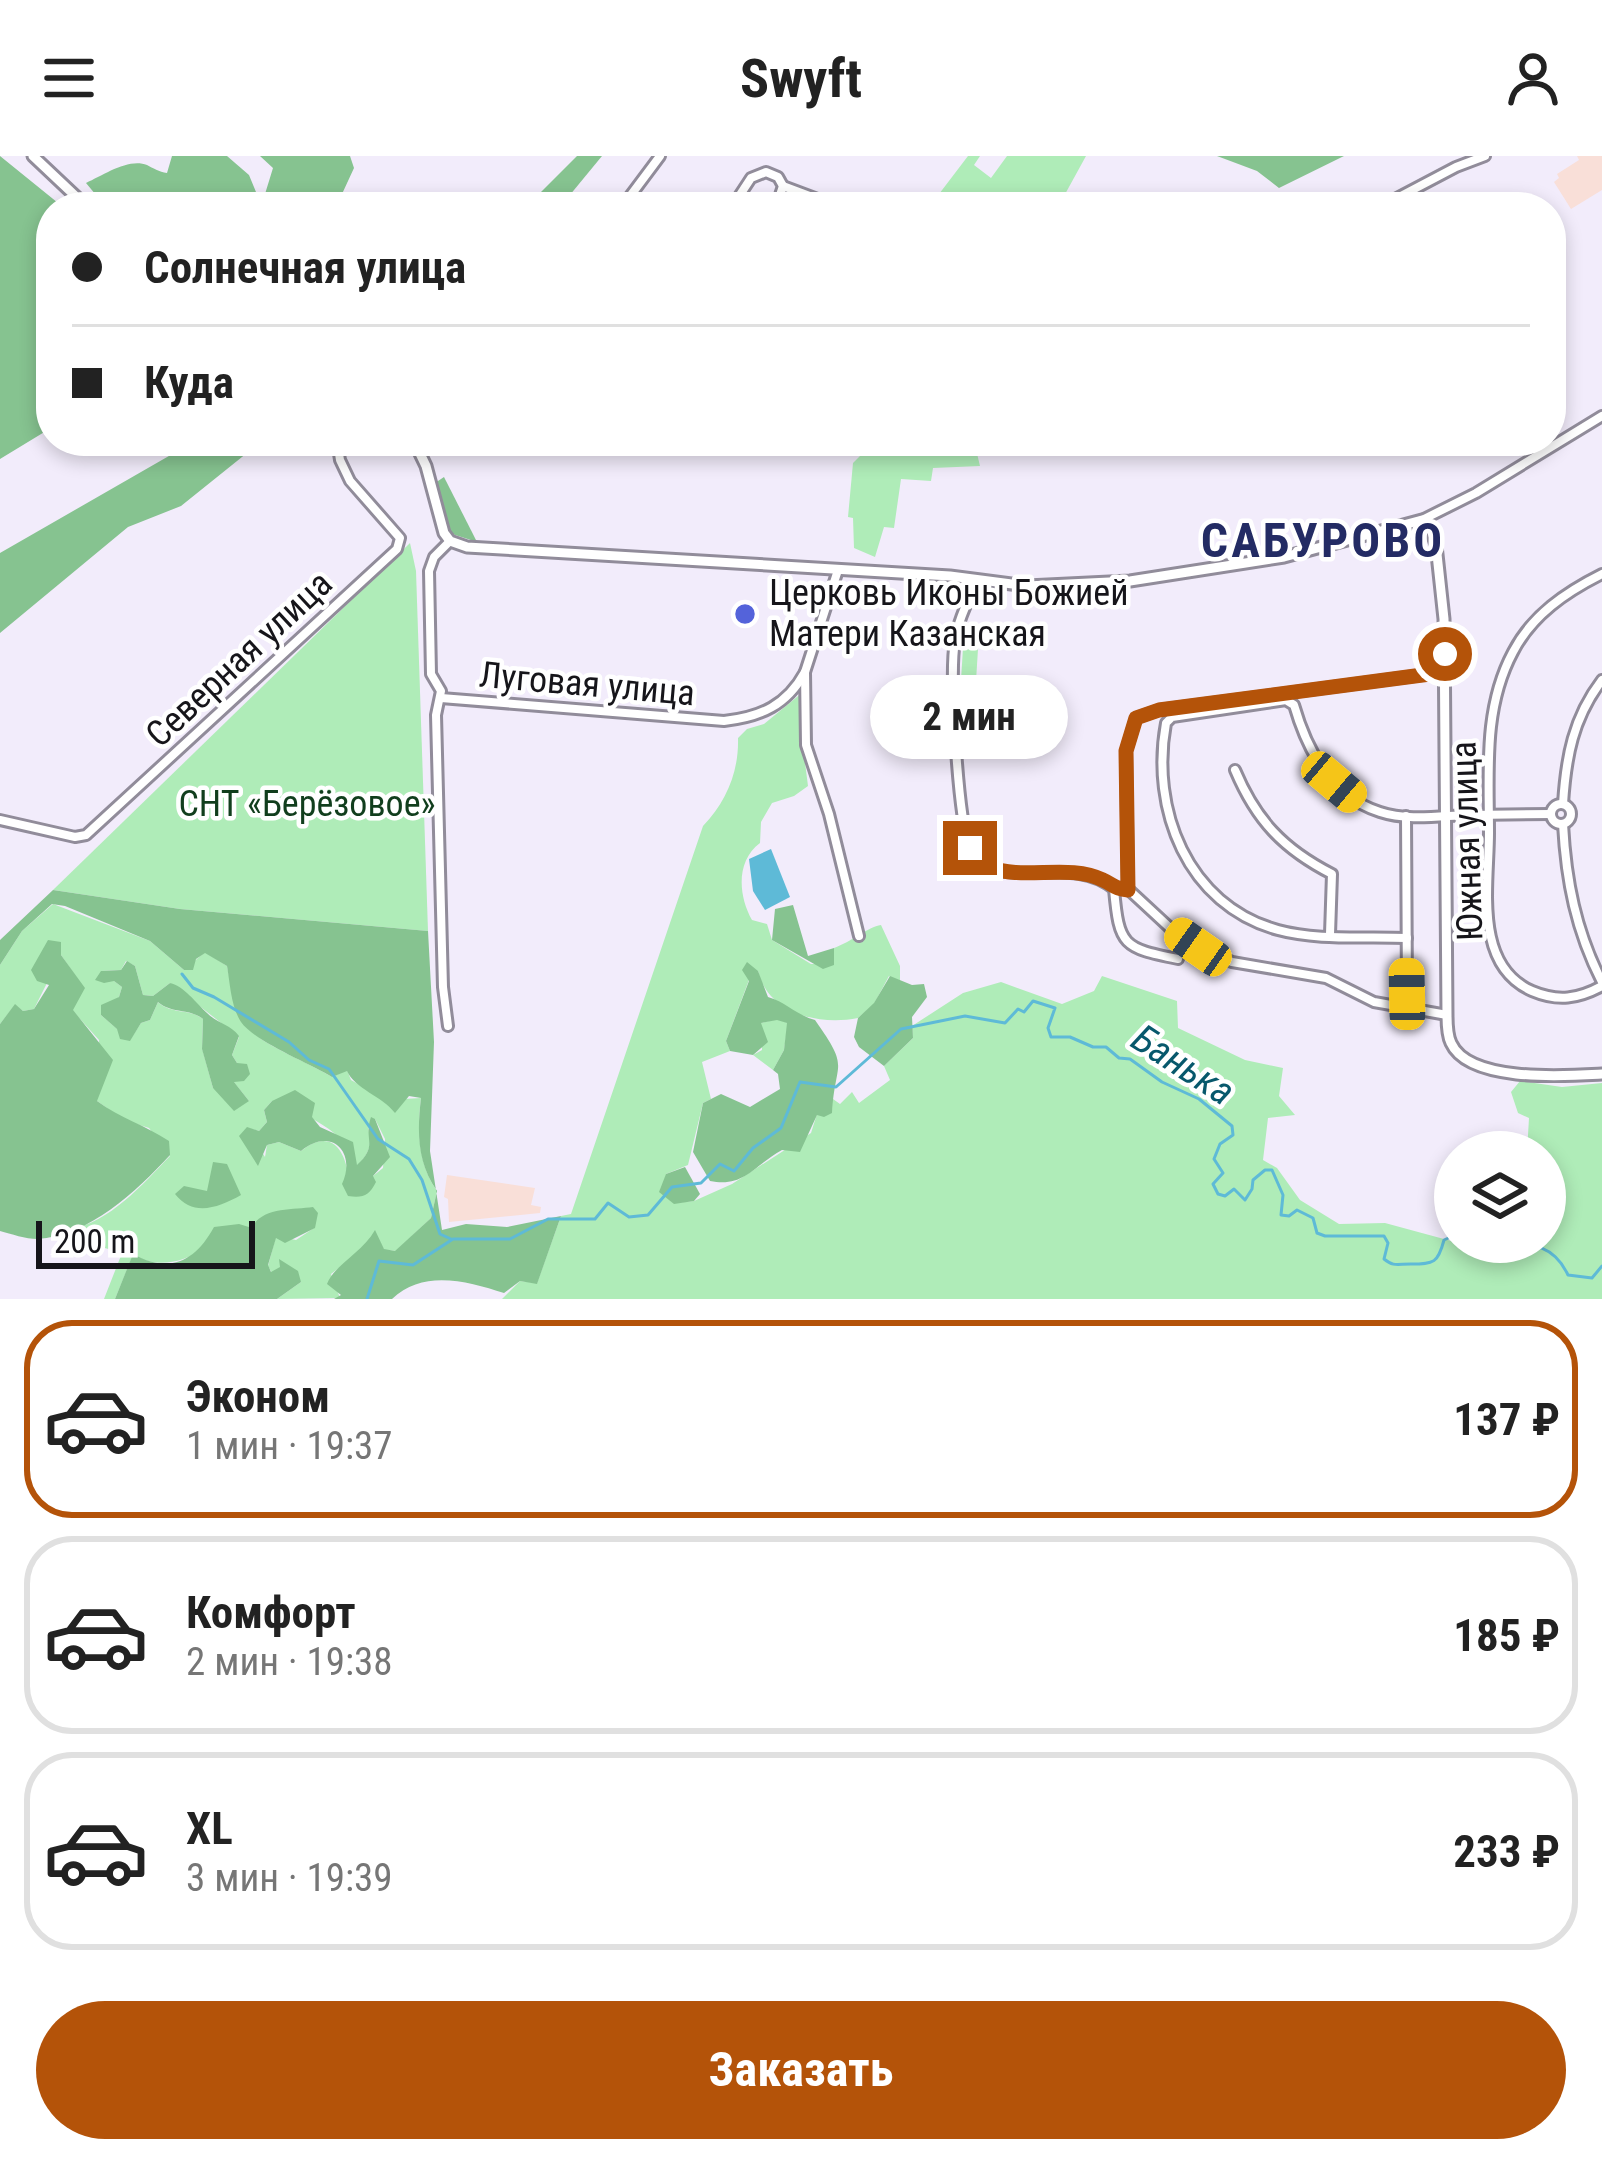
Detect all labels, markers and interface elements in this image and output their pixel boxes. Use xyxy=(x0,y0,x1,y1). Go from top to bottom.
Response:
icon: menu xyxy=(36,45,102,111)
icon: person xyxy=(1500,45,1566,111)
text: Swyft xyxy=(740,47,862,110)
text: Солнечная улица xyxy=(144,241,466,294)
text: Куда xyxy=(144,356,234,409)
district label: САБУРОВО xyxy=(1201,512,1445,569)
street label: Северная улица xyxy=(138,562,340,756)
place label: Церковь Иконы Божией Матери Казанская xyxy=(769,572,1129,655)
marker: Церковь Иконы Божией Матери Казанская xyxy=(732,601,758,627)
route start xyxy=(1418,627,1472,681)
street label: Луговая улица xyxy=(477,654,697,714)
callout: 2 мин xyxy=(871,674,1069,758)
text: 2 мин xyxy=(922,694,1016,740)
street label: Южная улица xyxy=(1443,740,1491,942)
car xyxy=(1295,745,1373,819)
park label: СНТ «Берёзовое» xyxy=(178,783,436,825)
route end xyxy=(943,821,997,875)
car xyxy=(1158,912,1238,982)
car xyxy=(1388,958,1426,1030)
water label: Банька xyxy=(1123,1015,1243,1115)
map controls xyxy=(1434,1131,1566,1263)
button: layers xyxy=(1434,1131,1566,1263)
scale bar xyxy=(36,1215,255,1268)
text: 200 m xyxy=(54,1222,135,1261)
icon: car xyxy=(42,1365,150,1473)
text: Эконом xyxy=(186,1370,330,1423)
text: 137 ₽ xyxy=(1453,1393,1560,1446)
text: 1 мин · 19:37 xyxy=(186,1423,393,1469)
icon: car xyxy=(42,1581,150,1689)
text: Комфорт xyxy=(186,1586,356,1639)
text: 185 ₽ xyxy=(1453,1609,1560,1662)
text: 2 мин · 19:38 xyxy=(186,1639,393,1685)
icon: car xyxy=(42,1797,150,1905)
text: XL xyxy=(186,1802,233,1855)
text: 233 ₽ xyxy=(1453,1825,1560,1878)
text: 3 мин · 19:39 xyxy=(186,1855,393,1901)
button: Заказать xyxy=(36,2001,1566,2139)

